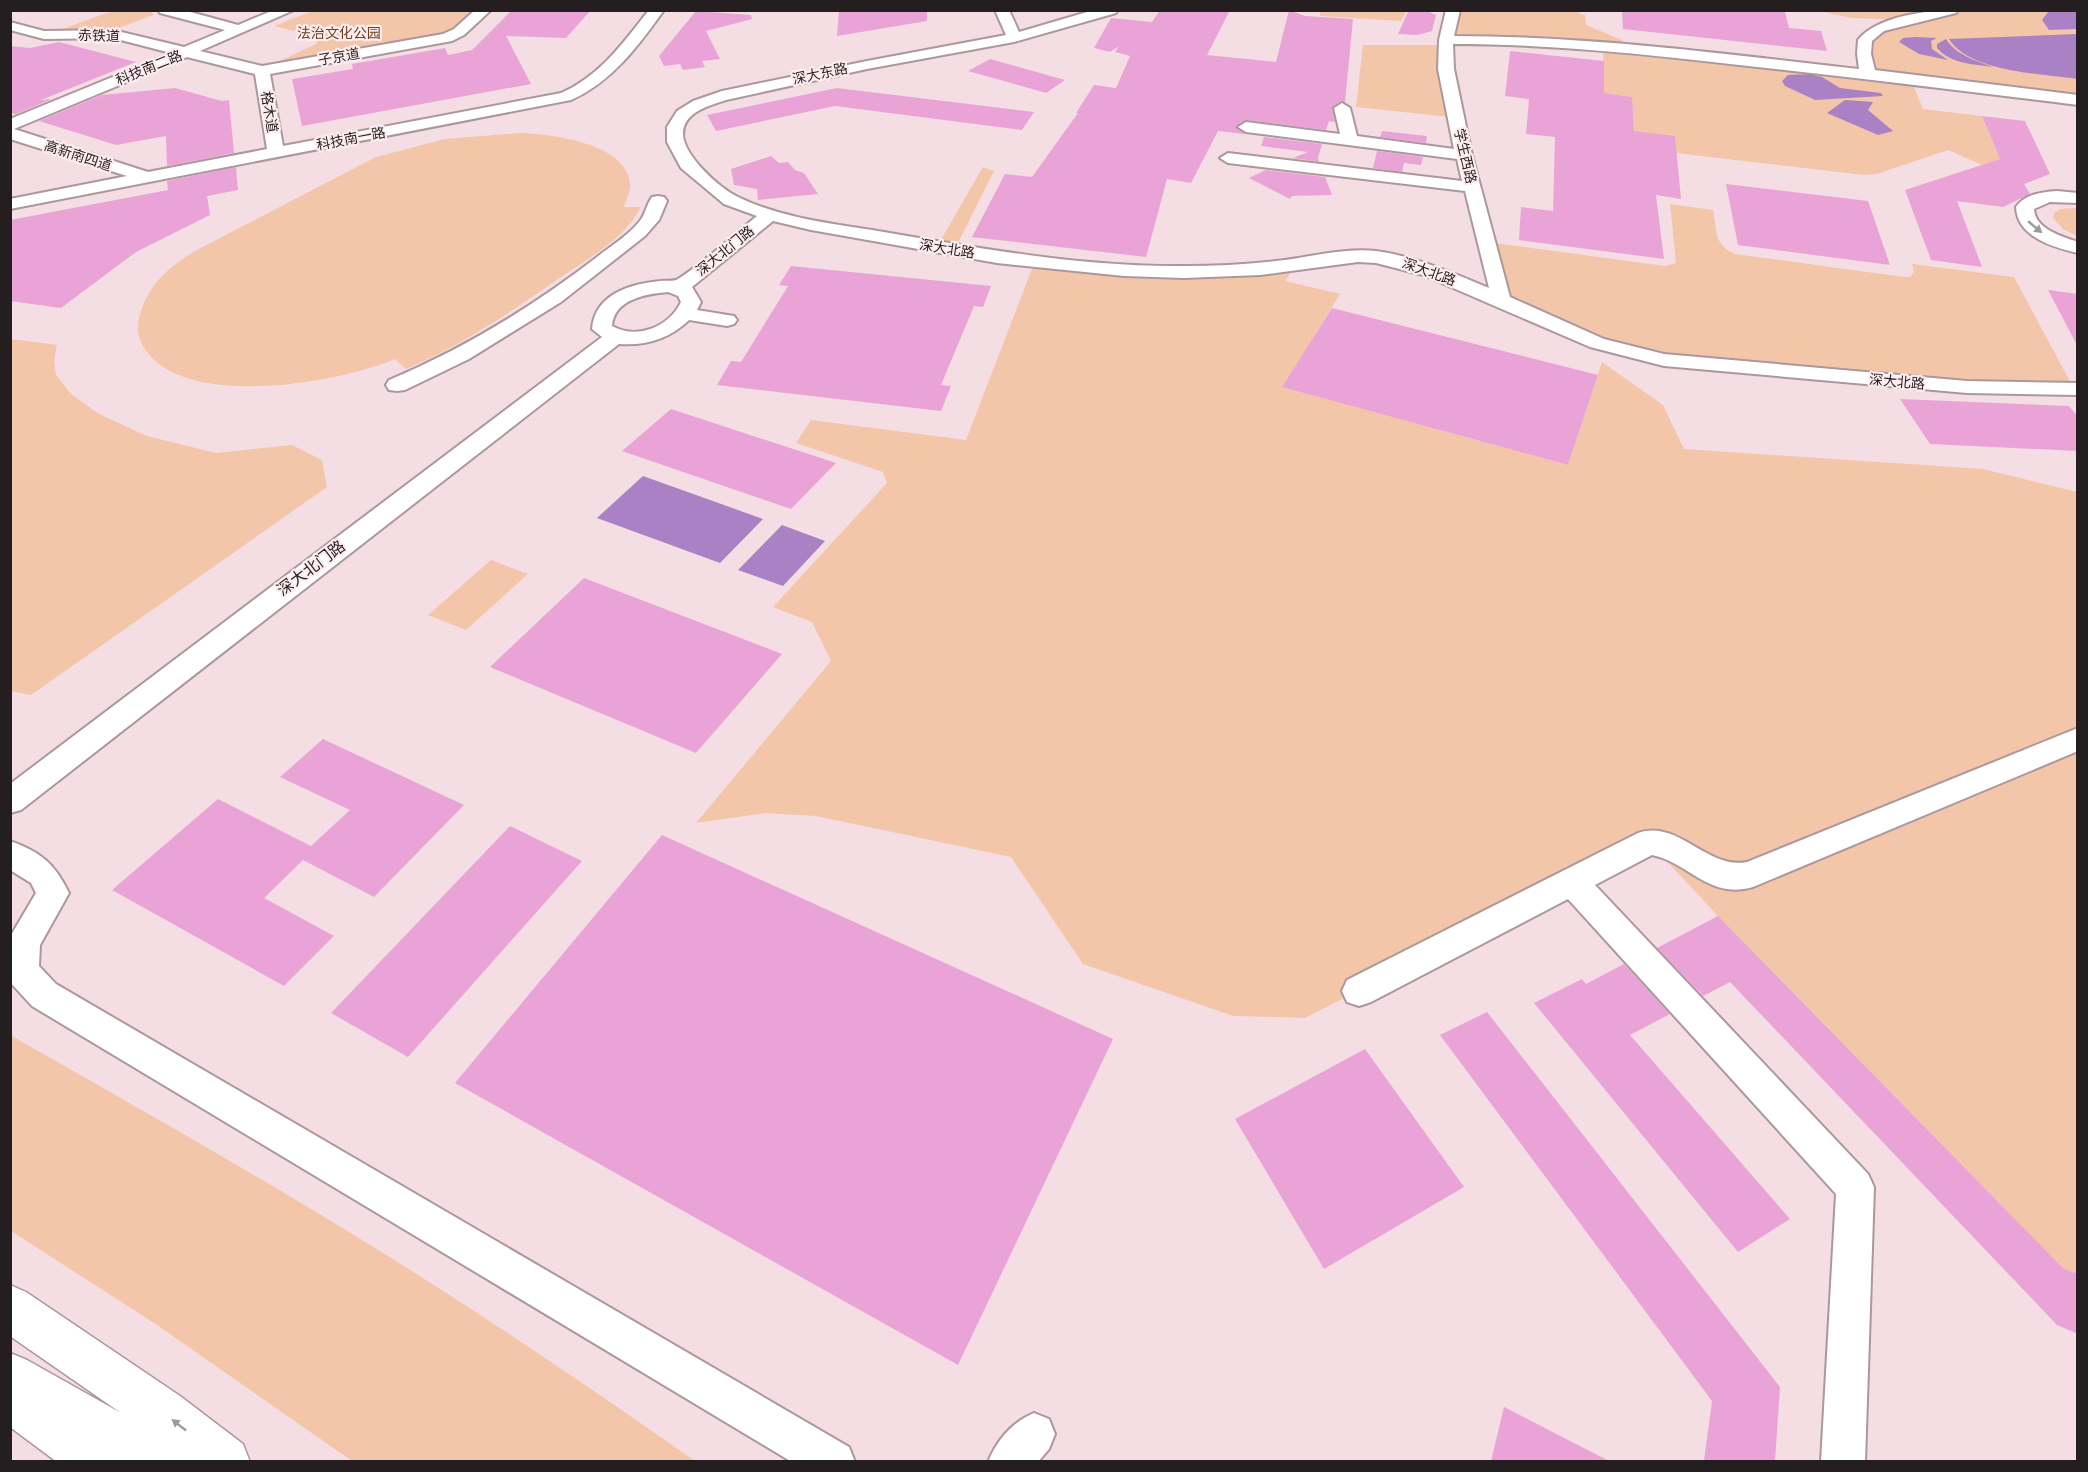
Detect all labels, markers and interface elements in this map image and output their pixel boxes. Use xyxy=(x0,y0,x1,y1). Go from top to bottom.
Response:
park label: 法治文化公园 xyxy=(297,25,381,42)
street label: 赤铁道 xyxy=(78,27,120,45)
street label: 子京道 xyxy=(317,45,361,69)
street label: 科技南二路 xyxy=(113,47,185,89)
street label: 深大东路 xyxy=(791,60,849,88)
street label: 格木道 xyxy=(257,90,281,134)
street label: 科技南一路 xyxy=(315,124,387,154)
street label: 学生西路 xyxy=(1450,127,1480,185)
street label: 高新南四道 xyxy=(42,137,114,175)
one-way arrow xyxy=(2027,220,2043,233)
street label: 深大北门路 xyxy=(692,222,758,280)
street label: 深大北路 xyxy=(918,236,976,262)
street label: 深大北路 xyxy=(1400,254,1458,290)
street label: 深大北路 xyxy=(1868,371,1926,393)
street label: 深大北门路 xyxy=(273,536,349,600)
one-way arrow xyxy=(172,1420,187,1432)

